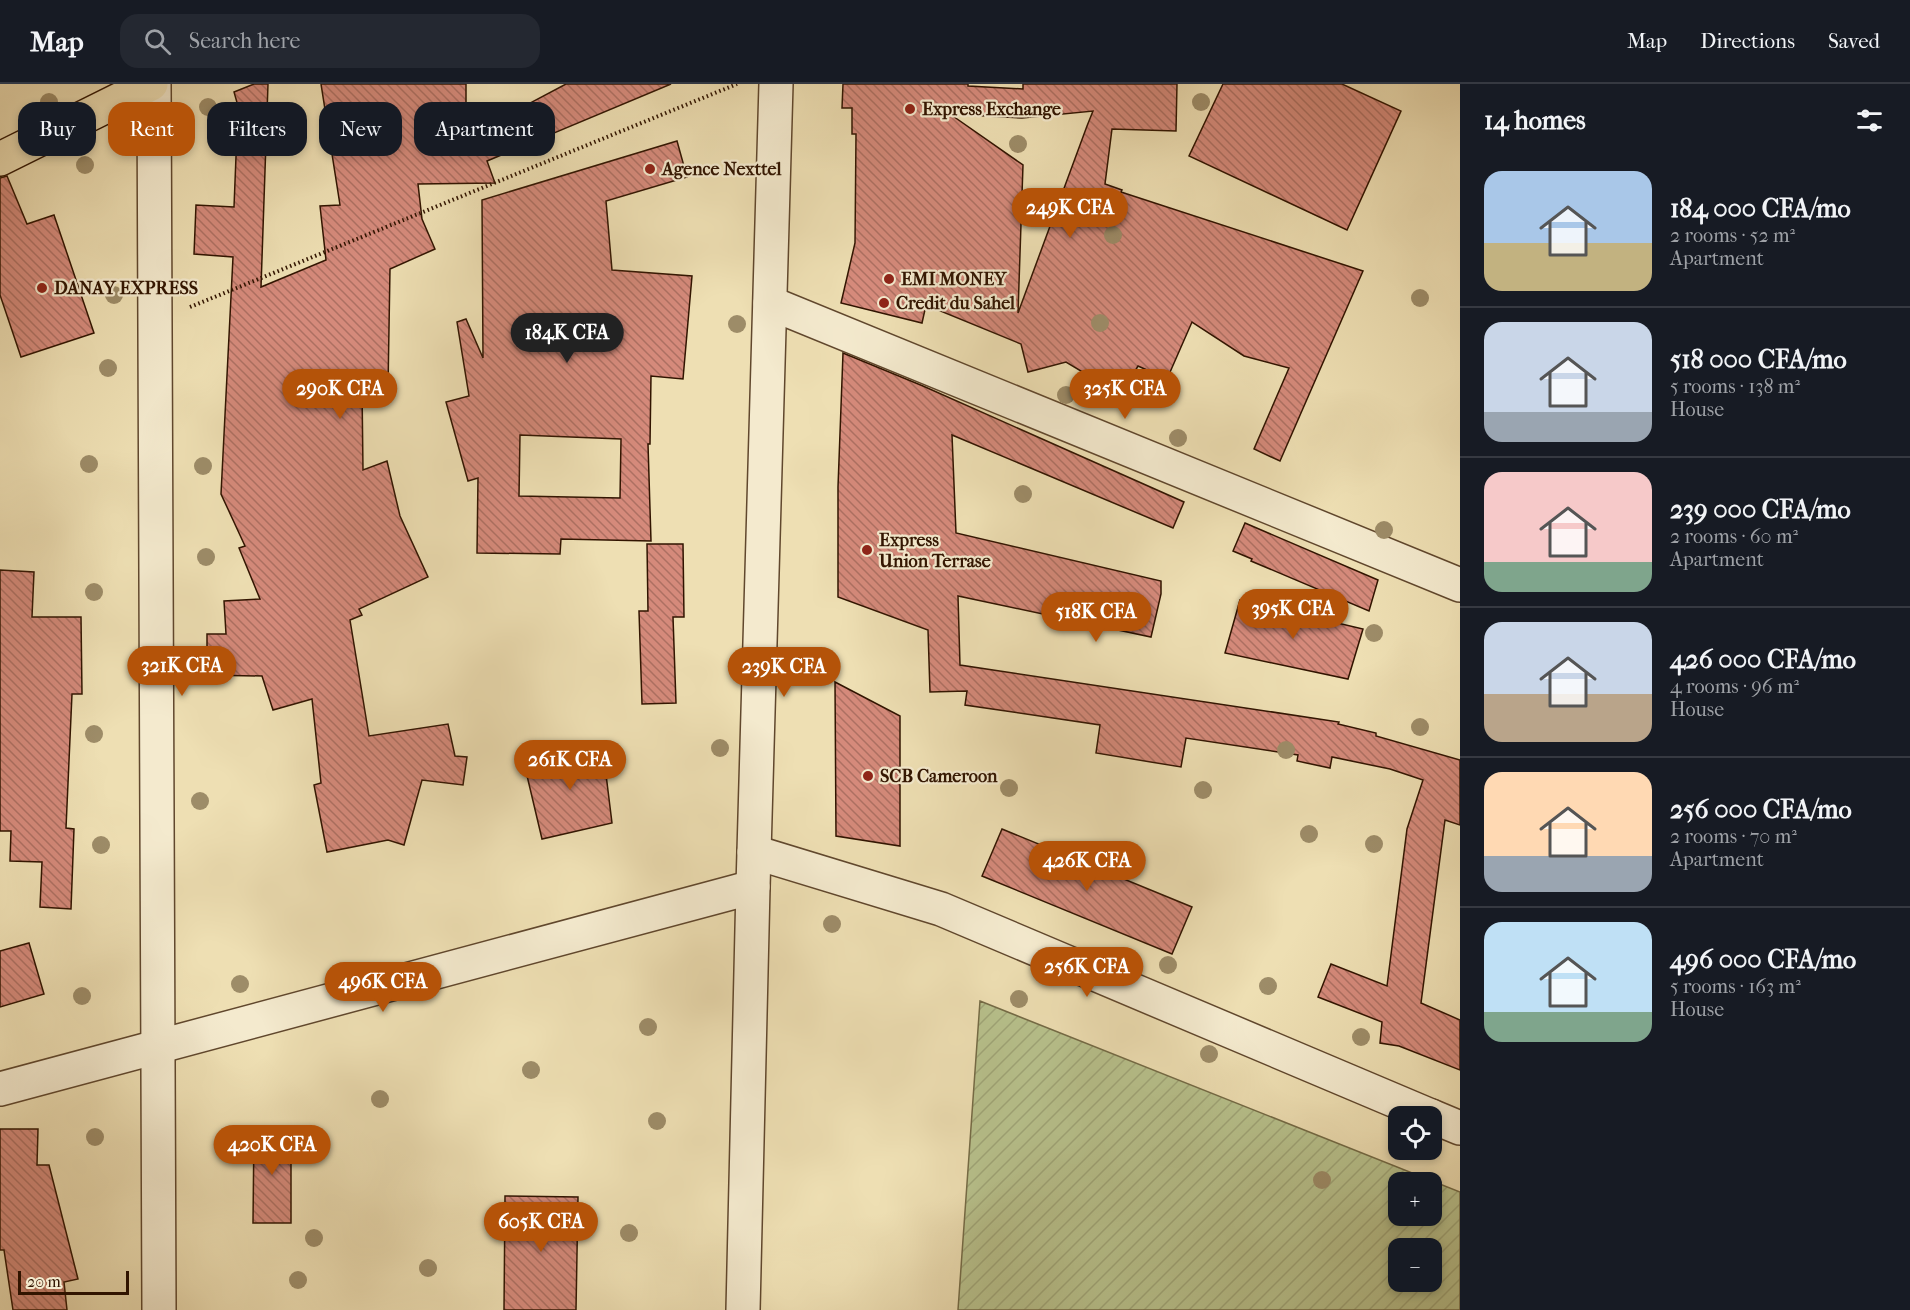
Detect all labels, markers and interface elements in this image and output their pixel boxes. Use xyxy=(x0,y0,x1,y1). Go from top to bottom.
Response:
search box xyxy=(120,14,540,68)
text: Map xyxy=(30,25,84,58)
icon: search xyxy=(141,25,174,58)
text: Search here xyxy=(189,28,300,54)
text: Map xyxy=(1627,29,1667,53)
text: Directions xyxy=(1700,29,1795,53)
text: Saved xyxy=(1828,29,1880,53)
place label: Express Exchange xyxy=(922,99,1061,120)
chip: Buy xyxy=(18,102,96,156)
chip: Rent xyxy=(108,102,195,156)
chip: Filters xyxy=(207,102,307,156)
chip: New xyxy=(319,102,402,156)
chip: Apartment xyxy=(414,102,555,156)
marker: Express Exchange xyxy=(903,102,917,116)
icon: filters xyxy=(1853,104,1886,137)
text: 14 homes xyxy=(1484,105,1586,136)
place label: Agence Nexttel xyxy=(661,159,782,180)
marker: Agence Nexttel xyxy=(643,162,657,176)
pin: 249K CFA xyxy=(1008,188,1132,239)
text: 184 000 CFA/mo xyxy=(1670,193,1851,224)
icon: home xyxy=(1532,195,1604,267)
text: 249K CFA xyxy=(1026,196,1114,219)
text: 2 rooms · 52 m² xyxy=(1670,224,1795,247)
text: Apartment xyxy=(1670,247,1764,270)
place label: EMI MONEY xyxy=(901,269,1008,290)
marker: EMI MONEY xyxy=(882,272,896,286)
place label: DANAY EXPRESS xyxy=(54,278,198,299)
marker: DANAY EXPRESS xyxy=(35,281,49,295)
place label: Credit du Sahel xyxy=(896,293,1016,314)
marker: Credit du Sahel xyxy=(877,296,891,310)
pin: 184K CFA xyxy=(505,313,629,364)
text: 184K CFA xyxy=(525,321,609,344)
text: 518 000 CFA/mo xyxy=(1670,344,1847,375)
icon: home xyxy=(1532,346,1604,418)
pin: 290K CFA xyxy=(278,369,402,420)
pin: 325K CFA xyxy=(1063,369,1187,420)
text: 5 rooms · 138 m² xyxy=(1670,375,1800,398)
text: 290K CFA xyxy=(296,377,384,400)
text: 325K CFA xyxy=(1084,377,1166,400)
text: House xyxy=(1670,398,1724,421)
text: 239 000 CFA/mo xyxy=(1670,494,1851,525)
icon: home xyxy=(1532,496,1604,568)
text: 2 rooms · 60 m² xyxy=(1670,525,1798,548)
place label: Express Union Terrase xyxy=(878,530,991,572)
marker: Express Union Terrase xyxy=(860,543,874,557)
text: Apartment xyxy=(1670,548,1764,571)
pin: 395K CFA xyxy=(1231,589,1355,640)
pin: 518K CFA xyxy=(1034,592,1158,643)
text: 395K CFA xyxy=(1252,597,1335,620)
text: 518K CFA xyxy=(1055,600,1137,623)
text: 426 000 CFA/mo xyxy=(1670,644,1856,675)
pin: 321K CFA xyxy=(120,646,244,697)
icon: home xyxy=(1532,646,1604,718)
pin: 239K CFA xyxy=(722,647,846,698)
text: 321K CFA xyxy=(141,654,223,677)
text: 239K CFA xyxy=(742,655,826,678)
text: 4 rooms · 96 m² xyxy=(1670,675,1799,698)
text: House xyxy=(1670,698,1724,721)
pin: 261K CFA xyxy=(508,740,632,791)
text: 261K CFA xyxy=(528,748,612,771)
place label: SCB Cameroon xyxy=(880,766,998,787)
marker: SCB Cameroon xyxy=(861,769,875,783)
text: 256 000 CFA/mo xyxy=(1670,794,1852,825)
icon: home xyxy=(1532,796,1604,868)
text: 2 rooms · 70 m² xyxy=(1670,825,1797,848)
pin: 426K CFA xyxy=(1025,841,1149,892)
text: Apartment xyxy=(1670,848,1764,871)
text: 426K CFA xyxy=(1043,849,1131,872)
text: 496 000 CFA/mo xyxy=(1670,944,1856,975)
icon: home xyxy=(1532,946,1604,1018)
pin: 256K CFA xyxy=(1025,947,1149,998)
text: 256K CFA xyxy=(1044,955,1130,978)
pin: 496K CFA xyxy=(321,962,445,1013)
text: 496K CFA xyxy=(339,970,427,993)
text: 5 rooms · 163 m² xyxy=(1670,975,1801,998)
text: House xyxy=(1670,998,1724,1021)
map controls xyxy=(1388,1106,1442,1292)
button: locate xyxy=(1388,1106,1442,1160)
pin: 420K CFA xyxy=(210,1125,334,1176)
text: 420K CFA xyxy=(228,1133,316,1156)
button: + xyxy=(1388,1172,1442,1226)
pin: 605K CFA xyxy=(479,1202,603,1253)
text: 605K CFA xyxy=(498,1210,584,1233)
button: − xyxy=(1388,1238,1442,1292)
scale bar xyxy=(18,1268,129,1296)
text: 20 m xyxy=(27,1272,61,1291)

